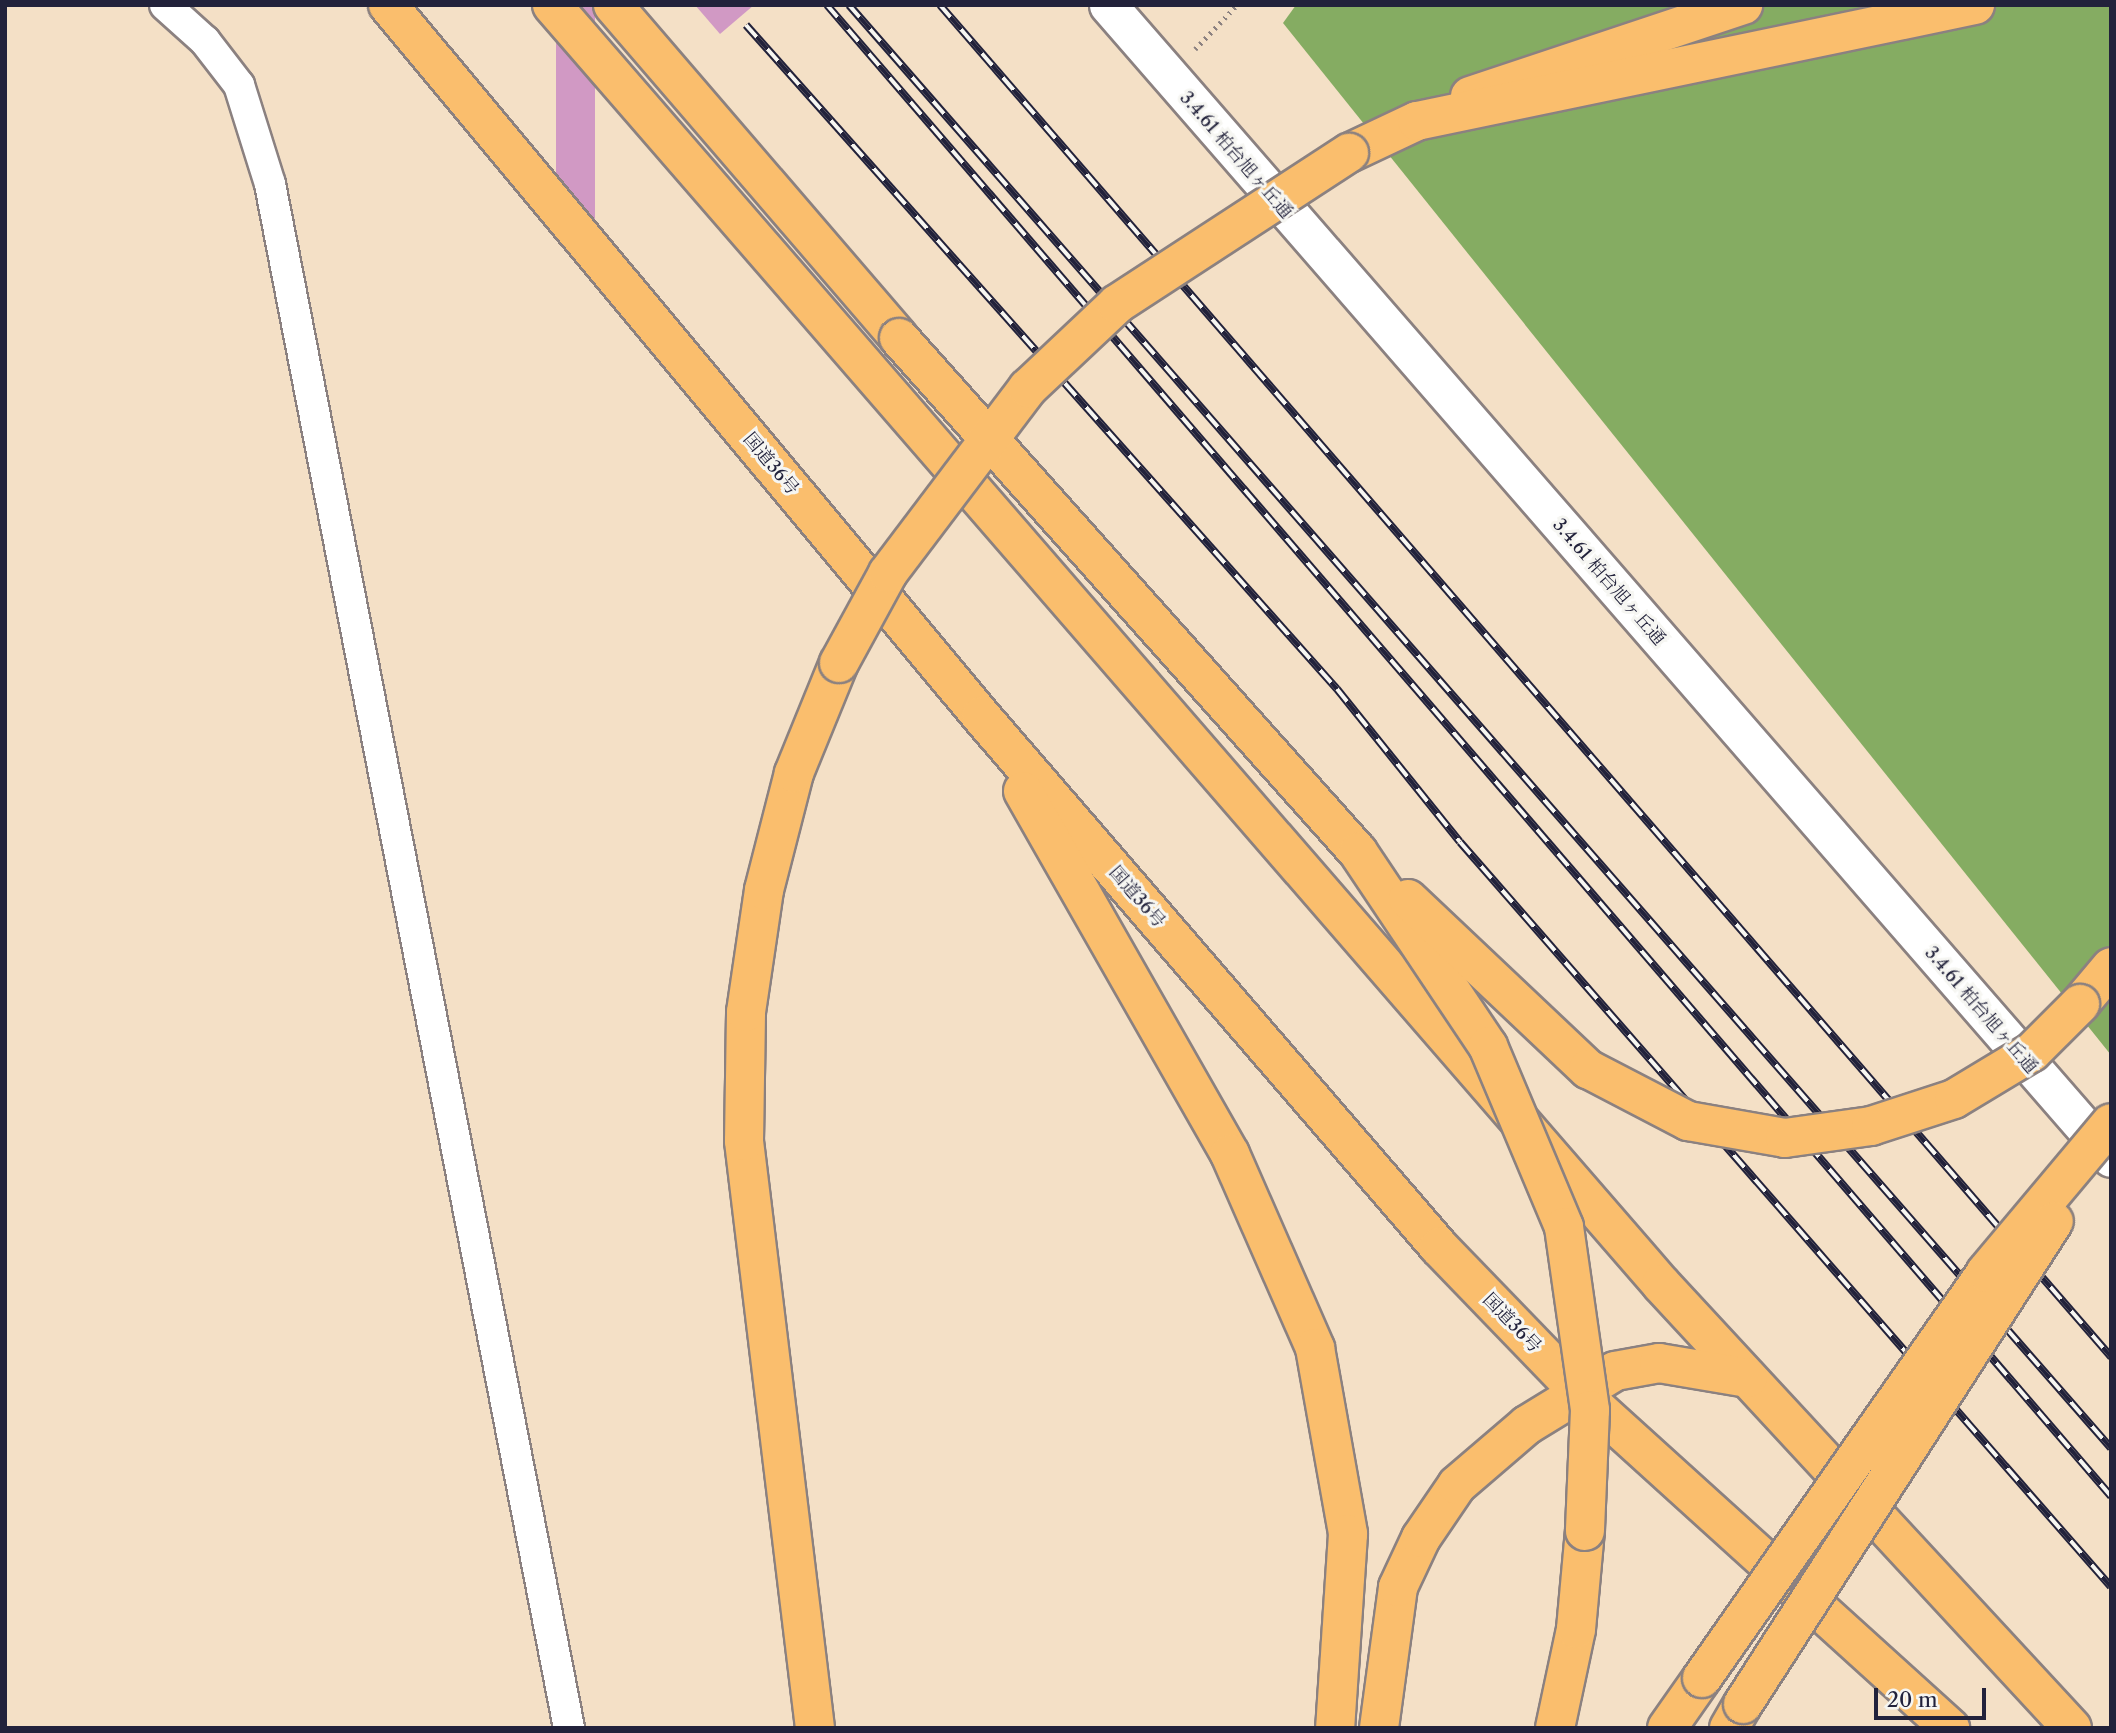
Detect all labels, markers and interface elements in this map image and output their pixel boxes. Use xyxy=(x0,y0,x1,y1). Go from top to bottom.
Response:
street label: 3.4.61 柏台旭ヶ丘通 xyxy=(1175,87,1297,223)
street label: 国道36号 xyxy=(739,429,803,499)
street label: 3.4.61 柏台旭ヶ丘通 xyxy=(1548,514,1670,650)
street label: 国道36号 xyxy=(1104,862,1170,932)
street label: 3.4.61 柏台旭ヶ丘通 xyxy=(1920,942,2042,1078)
street label: 国道36号 xyxy=(1478,1289,1546,1357)
scale bar xyxy=(1878,1674,1990,1718)
text: 20 m xyxy=(1887,1687,1938,1712)

